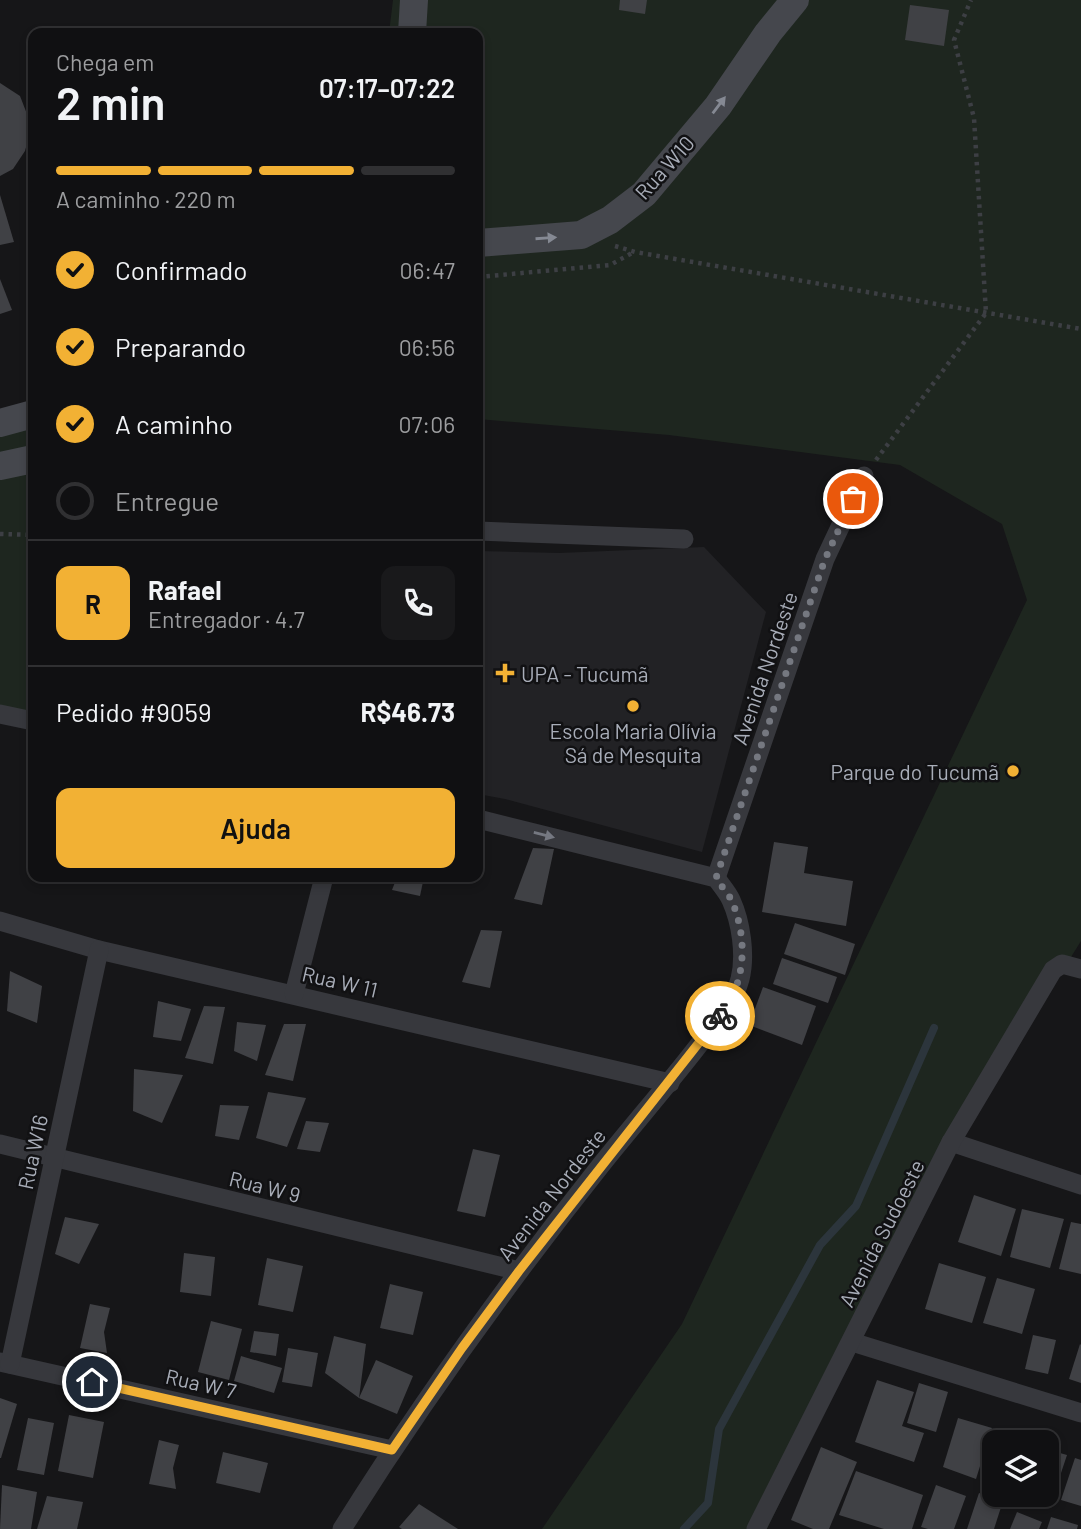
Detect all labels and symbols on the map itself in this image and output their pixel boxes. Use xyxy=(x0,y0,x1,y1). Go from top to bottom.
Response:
one-way arrow xyxy=(712,95,726,114)
street label: Rua W10 xyxy=(629,130,699,204)
one-way arrow xyxy=(535,232,557,243)
pin xyxy=(823,469,883,529)
street label: Avenida Nordeste xyxy=(726,588,802,748)
place label: UPA - Tucumã xyxy=(521,661,649,686)
marker: UPA - Tucumã xyxy=(495,663,515,683)
marker: Escola Maria Olívia Sá de Mesquita xyxy=(625,698,641,714)
place label: Escola Maria Olívia Sá de Mesquita xyxy=(550,718,716,767)
place label: Parque do Tucumã xyxy=(831,759,999,784)
marker: Parque do Tucumã xyxy=(1005,763,1021,779)
one-way arrow xyxy=(533,830,555,841)
street label: Rua W 11 xyxy=(300,960,380,1002)
courier xyxy=(685,981,755,1051)
street label: Rua W16 xyxy=(12,1112,52,1192)
street label: Avenida Nordeste xyxy=(492,1123,610,1265)
street label: Avenida Sudoeste xyxy=(833,1155,929,1311)
street label: Rua W 9 xyxy=(227,1165,303,1207)
pin xyxy=(62,1352,122,1412)
street label: Rua W 7 xyxy=(163,1363,239,1403)

